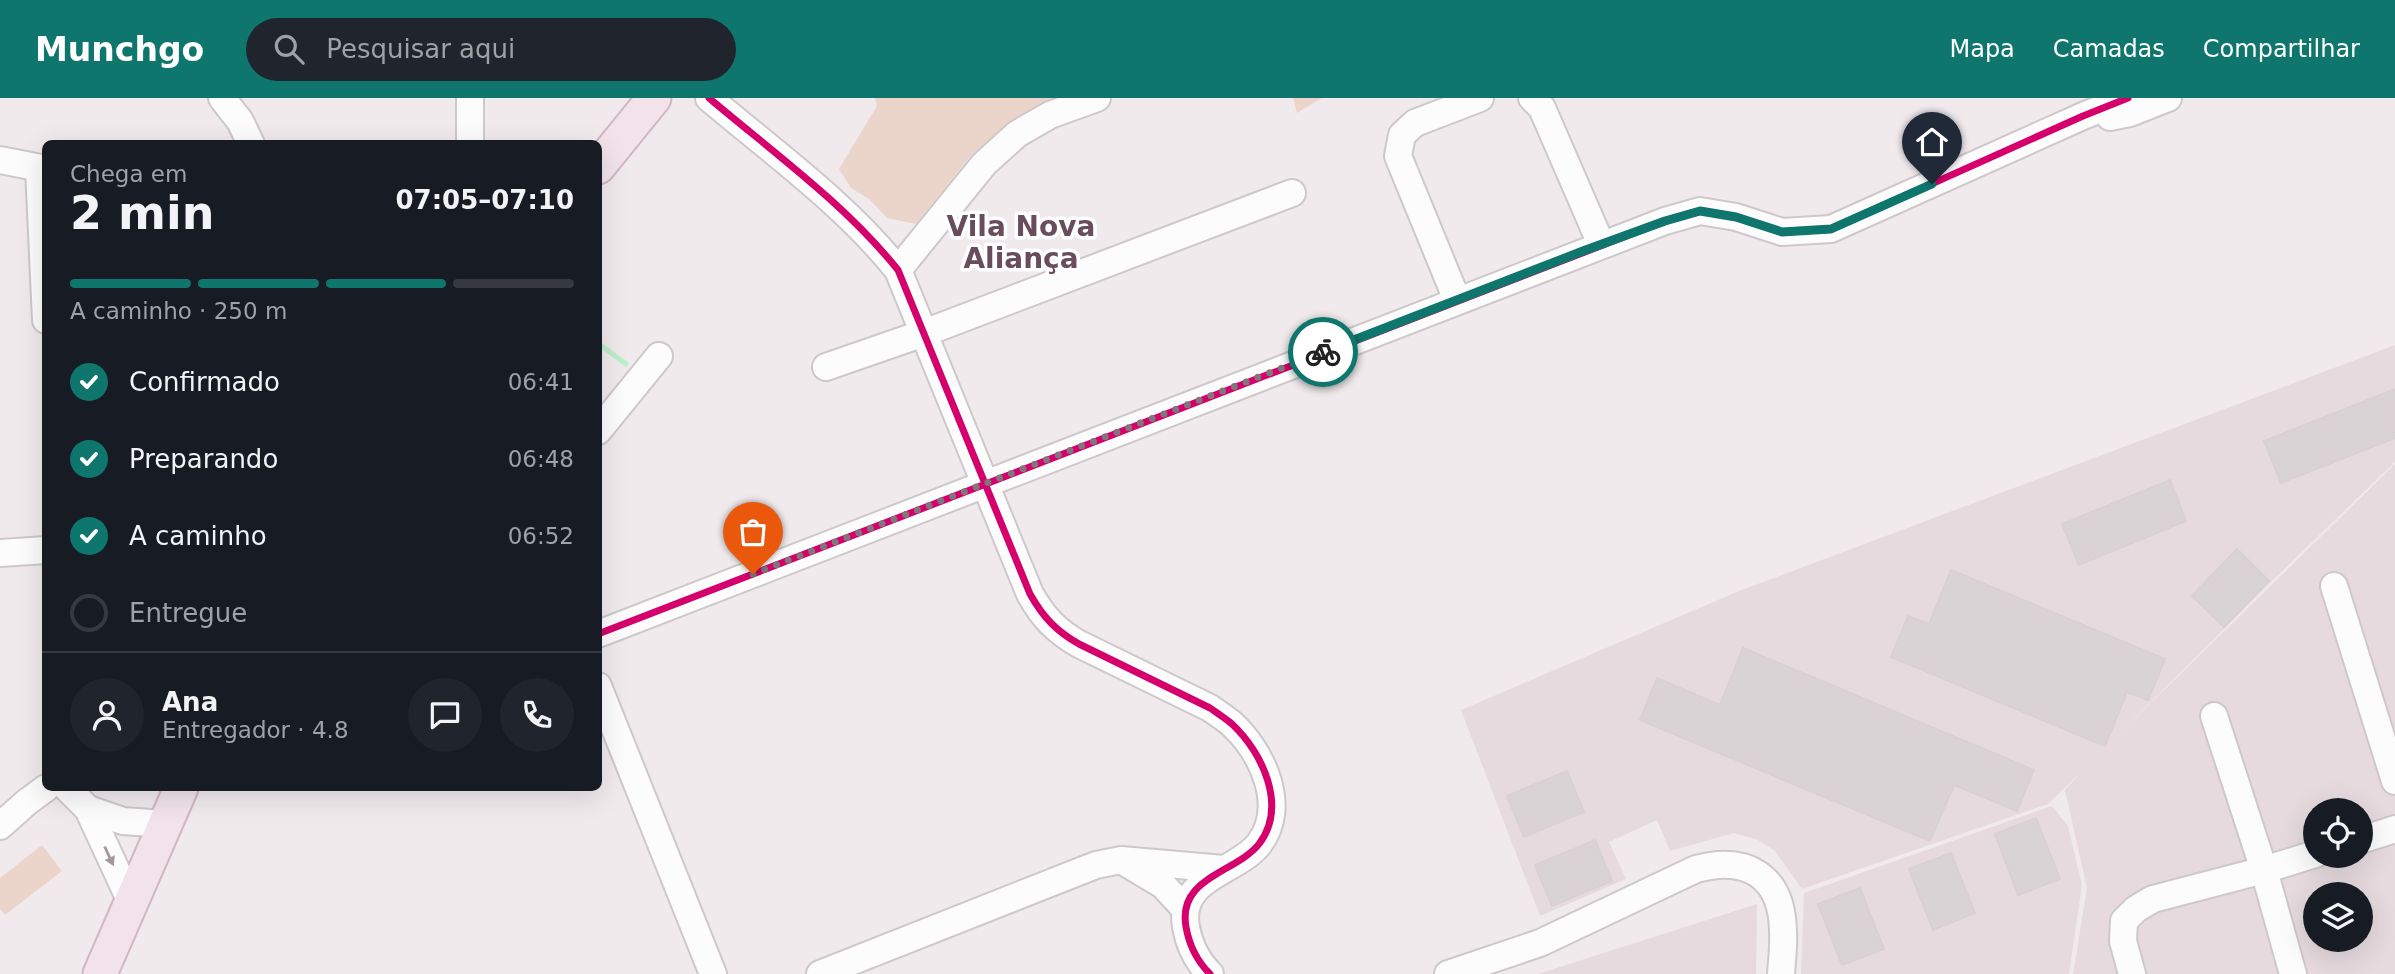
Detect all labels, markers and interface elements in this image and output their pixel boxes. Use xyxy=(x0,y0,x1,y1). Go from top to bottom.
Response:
search box xyxy=(246,18,736,81)
text: Munchgo xyxy=(35,30,204,69)
icon: search xyxy=(270,30,308,68)
text: Pesquisar aqui xyxy=(326,34,515,64)
text: Mapa xyxy=(1949,35,2015,63)
text: Camadas xyxy=(2053,35,2165,63)
text: Compartilhar xyxy=(2203,35,2360,63)
pin xyxy=(1902,112,1962,184)
icon: home xyxy=(1913,123,1951,161)
text: Chega em xyxy=(70,161,187,187)
text: 07:05–07:10 xyxy=(395,185,574,215)
text: 2 min xyxy=(70,186,214,240)
district label: Vila Nova Aliança xyxy=(947,210,1095,275)
text: A caminho · 250 m xyxy=(70,298,287,324)
courier xyxy=(1288,317,1358,387)
icon: bike xyxy=(1304,333,1342,371)
icon: check xyxy=(70,363,108,401)
text: Confirmado xyxy=(129,367,280,397)
text: 06:41 xyxy=(508,369,574,395)
icon: check xyxy=(70,440,108,478)
text: Preparando xyxy=(129,444,278,474)
text: 06:48 xyxy=(508,446,574,472)
pin xyxy=(723,502,783,574)
icon: bag xyxy=(734,513,772,551)
icon: check xyxy=(70,517,108,555)
text: A caminho xyxy=(129,521,267,551)
text: 06:52 xyxy=(508,523,574,549)
text: Entregue xyxy=(129,598,247,628)
button: person xyxy=(70,678,144,752)
button: chat xyxy=(408,678,482,752)
button: phone xyxy=(500,678,574,752)
text: Ana xyxy=(162,687,218,717)
text: Entregador · 4.8 xyxy=(162,717,349,743)
map controls xyxy=(2303,798,2373,952)
button: locate xyxy=(2303,798,2373,868)
one-way arrow xyxy=(103,846,115,866)
button: layers xyxy=(2303,882,2373,952)

